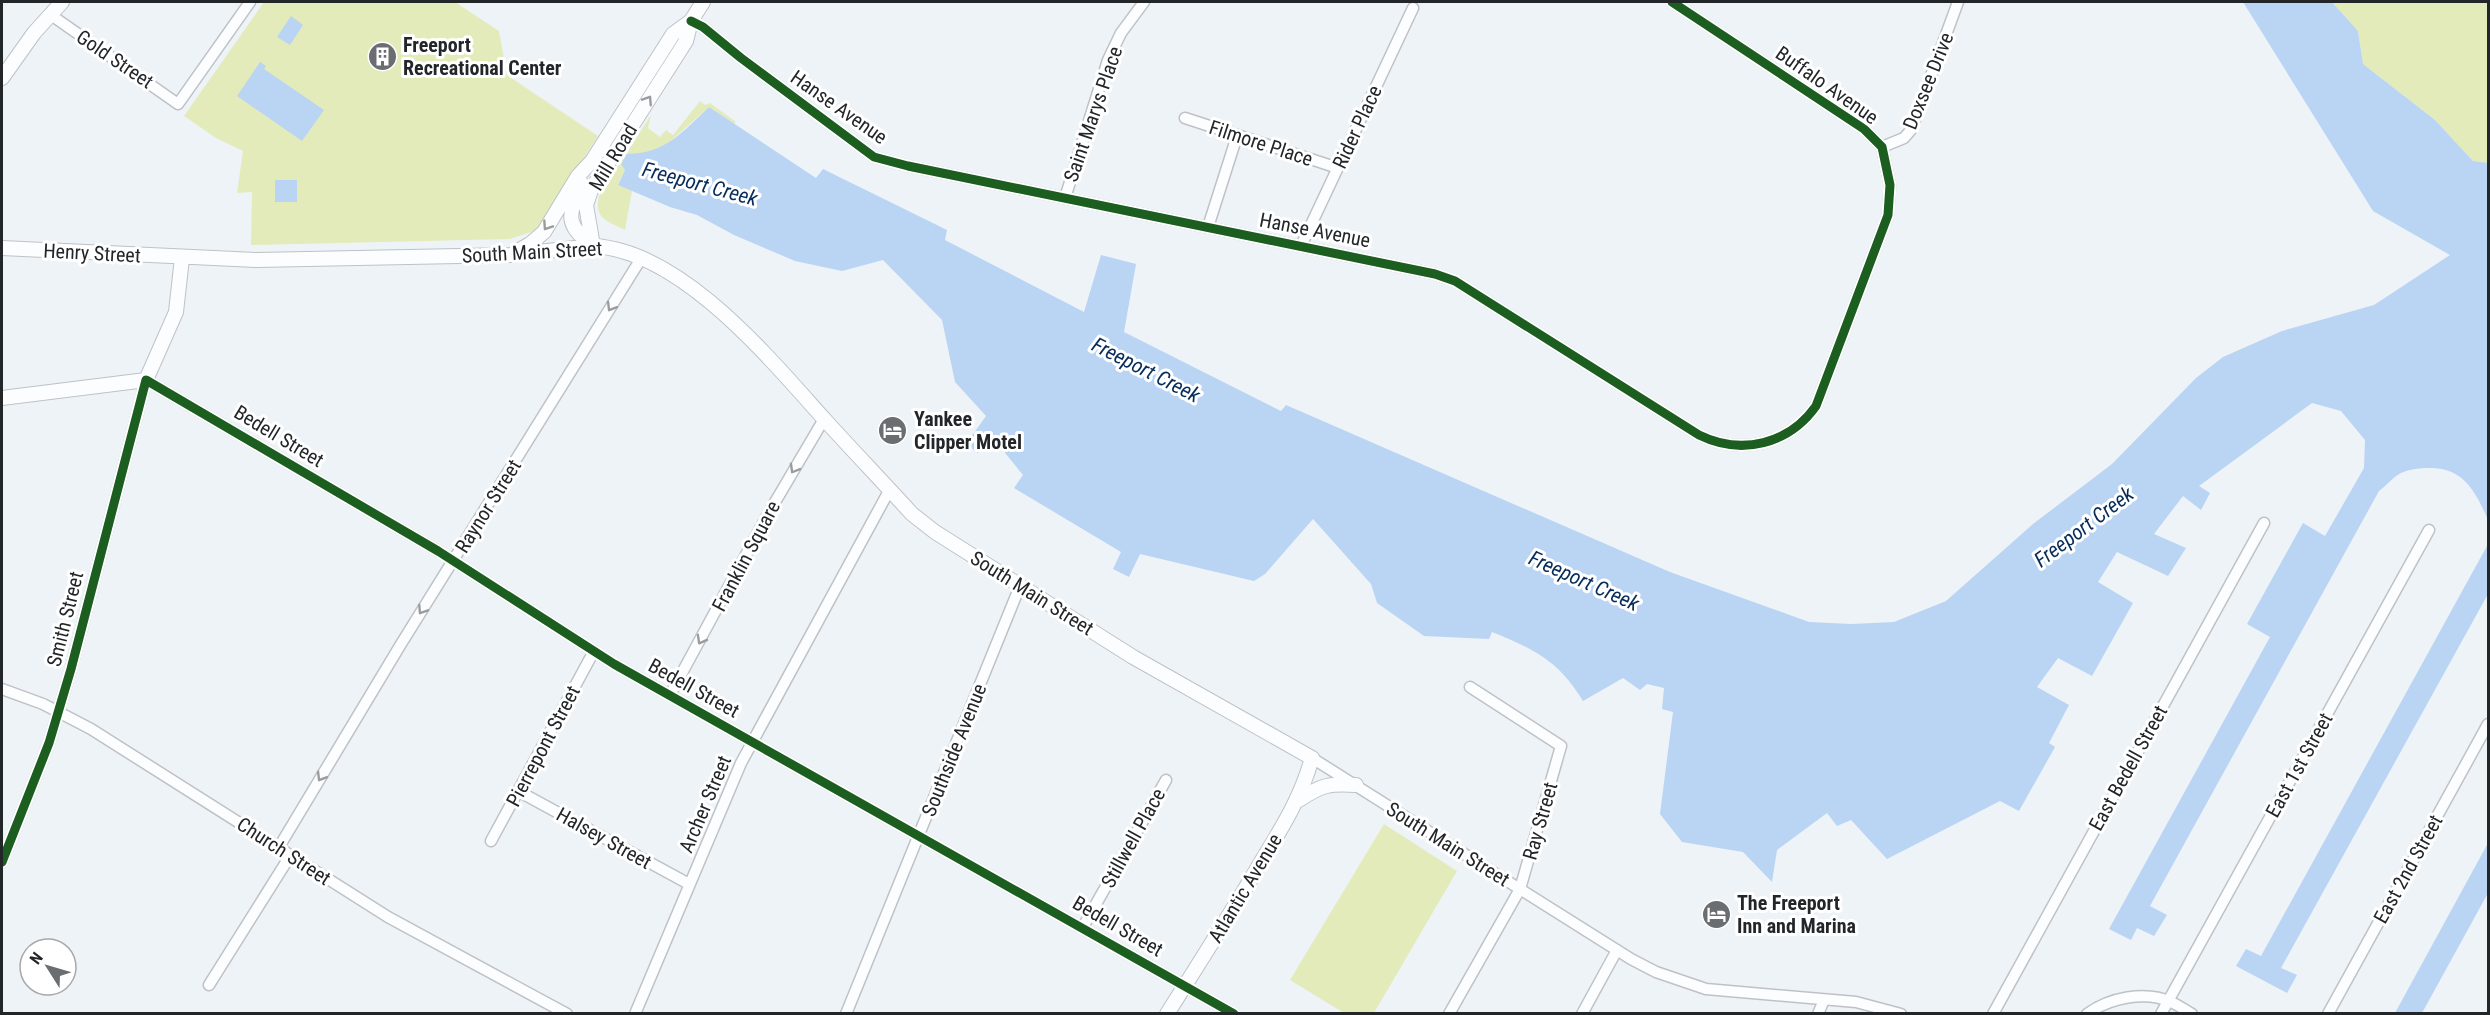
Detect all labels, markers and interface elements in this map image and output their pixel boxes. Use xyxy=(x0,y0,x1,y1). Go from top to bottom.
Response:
street label: Gold Street xyxy=(72,24,158,94)
street label: Doxsee Drive xyxy=(1898,29,1958,133)
place label: Freeport Recreational Center xyxy=(403,33,562,80)
building icon: Freeport Recreational Center xyxy=(366,40,398,72)
street label: Buffalo Avenue xyxy=(1771,41,1883,129)
street label: Saint Marys Place xyxy=(1059,43,1127,185)
street label: Hanse Avenue xyxy=(786,65,892,149)
street label: Rider Place xyxy=(1327,82,1387,172)
one-way arrow xyxy=(641,96,652,107)
street label: Filmore Place xyxy=(1206,115,1316,171)
street label: Mill Road xyxy=(584,119,642,195)
water label: Freeport Creek xyxy=(640,157,761,211)
street label: Hanse Avenue xyxy=(1258,208,1372,252)
one-way arrow xyxy=(543,220,554,231)
street label: South Main Street xyxy=(461,236,603,268)
street label: Henry Street xyxy=(43,238,141,268)
one-way arrow xyxy=(607,301,619,311)
water label: Freeport Creek xyxy=(1088,332,1205,408)
street label: Bedell Street xyxy=(230,400,328,472)
place label: Yankee Clipper Motel xyxy=(914,407,1022,454)
hotel icon: Yankee Clipper Motel xyxy=(877,415,909,447)
street label: Raynor Street xyxy=(450,455,526,557)
one-way arrow xyxy=(790,463,802,473)
water label: Freeport Creek xyxy=(2030,481,2139,572)
street label: Franklin Square xyxy=(707,497,785,615)
street label: South Main Street xyxy=(966,546,1098,640)
water label: Freeport Creek xyxy=(1525,546,1644,616)
street label: Smith Street xyxy=(42,569,88,669)
one-way arrow xyxy=(418,604,430,614)
one-way arrow xyxy=(697,634,708,644)
street label: Bedell Street xyxy=(644,653,744,723)
street label: Southside Avenue xyxy=(916,680,992,820)
street label: Pierrepont Street xyxy=(501,681,585,811)
street label: East Bedell Street xyxy=(2084,701,2172,835)
street label: East 1st Street xyxy=(2260,709,2338,821)
street label: Archer Street xyxy=(674,752,736,856)
one-way arrow xyxy=(317,771,328,781)
street label: Ray Street xyxy=(1517,779,1563,863)
street label: Stillwell Place xyxy=(1096,784,1170,892)
street label: South Main Street xyxy=(1382,797,1514,891)
street label: Halsey Street xyxy=(552,802,656,874)
street label: East 2nd Street xyxy=(2368,811,2448,927)
street label: Church Street xyxy=(233,812,335,890)
street label: Atlantic Avenue xyxy=(1203,829,1287,947)
street label: Bedell Street xyxy=(1069,891,1167,961)
place label: The Freeport Inn and Marina xyxy=(1737,891,1856,938)
hotel icon: The Freeport Inn and Marina xyxy=(1700,898,1732,930)
north arrow xyxy=(18,937,78,997)
text: N xyxy=(26,949,47,968)

